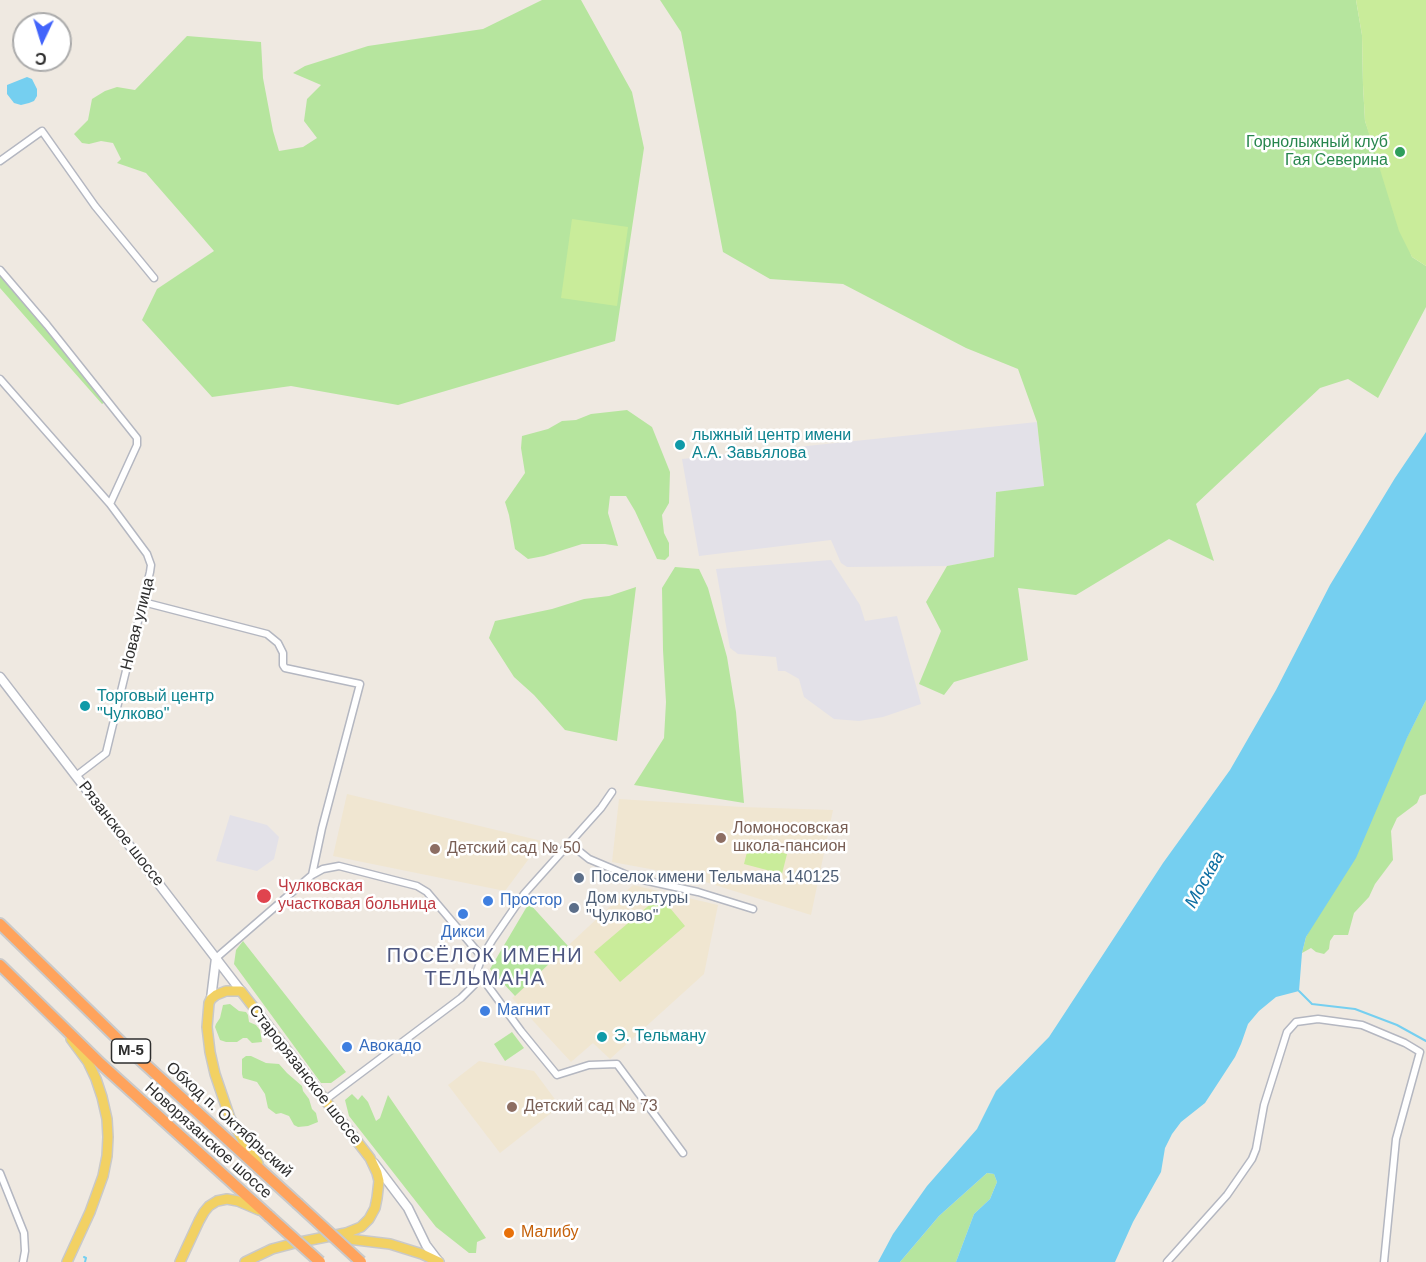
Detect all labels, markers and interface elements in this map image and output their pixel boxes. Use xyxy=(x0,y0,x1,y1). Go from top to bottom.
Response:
north arrow xyxy=(12,12,72,72)
text: С xyxy=(34,50,47,67)
place label: Горнолыжный клуб Гая Северина xyxy=(1246,133,1388,171)
marker: Горнолыжный клуб Гая Северина xyxy=(1393,145,1407,159)
place label: лыжный центр имени А.А. Завьялова xyxy=(692,426,851,464)
marker: лыжный центр имени А.А. Завьялова xyxy=(673,438,687,452)
street label: Новая улица xyxy=(117,576,159,672)
place label: Торговый центр "Чулково" xyxy=(97,687,214,725)
marker: Торговый центр "Чулково" xyxy=(78,699,92,713)
street label: Рязанское шоссе xyxy=(74,778,168,890)
place label: Ломоносовская школа-пансион xyxy=(733,819,848,857)
marker: Ломоносовская школа-пансион xyxy=(714,831,728,845)
place label: Детский сад № 50 xyxy=(447,839,581,859)
marker: Детский сад № 50 xyxy=(428,842,442,856)
water label: Москва xyxy=(1181,848,1229,912)
place label: Поселок имени Тельмана 140125 xyxy=(591,868,839,888)
marker: Поселок имени Тельмана 140125 xyxy=(572,871,586,885)
place label: Чулковская участковая больница xyxy=(278,877,436,915)
marker: Чулковская участковая больница xyxy=(255,887,273,905)
place label: Дом культуры "Чулково" xyxy=(586,889,688,927)
place label: Простор xyxy=(500,891,562,911)
marker: Простор xyxy=(481,894,495,908)
marker: Дом культуры "Чулково" xyxy=(567,901,581,915)
marker: Дикси xyxy=(456,907,470,921)
place label: Дикси xyxy=(441,923,485,943)
district label: ПОСЁЛОК ИМЕНИ ТЕЛЬМАНА xyxy=(387,944,583,991)
street label: Старорязанское шоссе xyxy=(245,1001,365,1149)
place label: Магнит xyxy=(497,1001,550,1021)
marker: Магнит xyxy=(478,1004,492,1018)
place label: Э. Тельману xyxy=(614,1027,706,1047)
marker: Э. Тельману xyxy=(595,1030,609,1044)
place label: Авокадо xyxy=(359,1037,421,1057)
road number: М-5 xyxy=(112,1039,150,1063)
marker: Авокадо xyxy=(340,1040,354,1054)
street label: Обход п. Октябрьский xyxy=(162,1058,296,1182)
street label: Новорязанское шоссе xyxy=(141,1079,275,1203)
place label: Детский сад № 73 xyxy=(524,1097,658,1117)
marker: Детский сад № 73 xyxy=(505,1100,519,1114)
place label: Малибу xyxy=(521,1223,578,1243)
marker: Малибу xyxy=(502,1226,516,1240)

